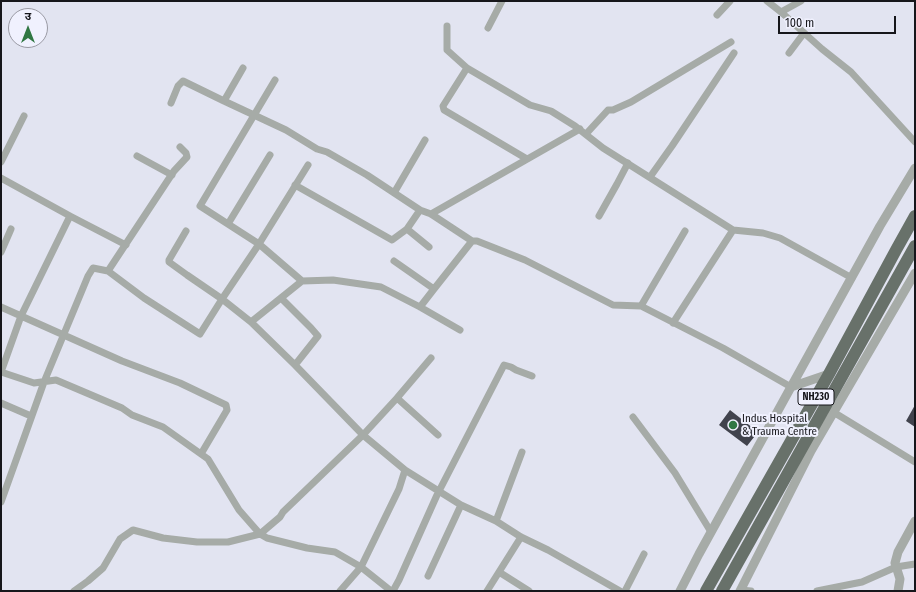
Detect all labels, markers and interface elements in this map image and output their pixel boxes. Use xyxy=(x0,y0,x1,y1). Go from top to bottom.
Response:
north arrow xyxy=(8,8,48,48)
scale bar xyxy=(780,8,898,34)
text: उ xyxy=(25,10,31,23)
text: 100 m xyxy=(785,16,814,30)
road number: NH230 xyxy=(798,389,834,405)
place label: Indus Hospital & Trauma Centre xyxy=(742,412,817,438)
marker: Indus Hospital & Trauma Centre xyxy=(727,419,739,431)

